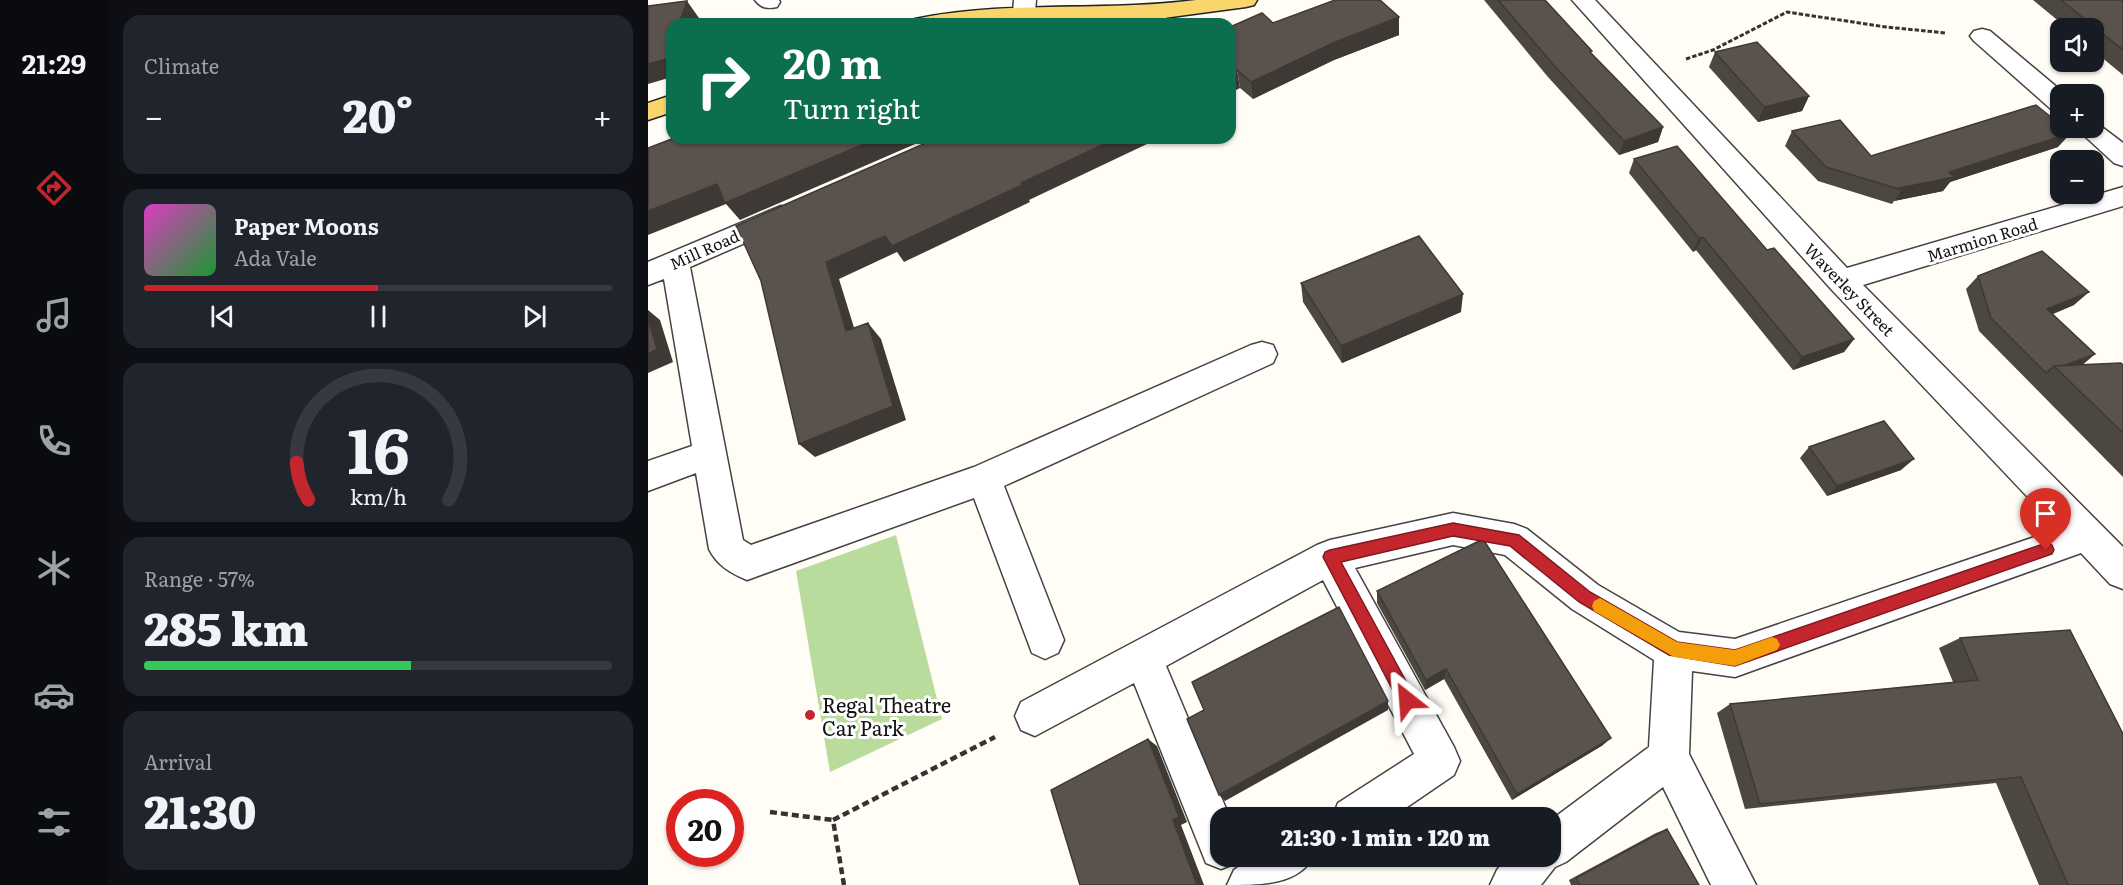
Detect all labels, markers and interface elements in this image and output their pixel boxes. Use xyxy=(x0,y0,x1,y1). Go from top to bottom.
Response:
map controls xyxy=(2050,18,2104,204)
button: sound xyxy=(2050,18,2104,72)
text: 20 m xyxy=(783,30,882,92)
text: 21:29 xyxy=(22,42,86,82)
icon: right xyxy=(684,42,762,120)
text: Climate xyxy=(144,50,219,80)
text: 20° xyxy=(343,80,413,147)
button: + xyxy=(2050,84,2104,138)
text: Turn right xyxy=(783,87,920,127)
text: − xyxy=(144,90,163,139)
text: + xyxy=(593,90,612,139)
button: − xyxy=(2050,150,2104,204)
icon: directions xyxy=(33,167,75,209)
text: Paper Moons xyxy=(234,209,379,242)
street label: Marmion Road xyxy=(1924,211,2040,267)
street label: Mill Road xyxy=(665,223,743,275)
street label: Waverley Street xyxy=(1799,237,1901,341)
text: Ada Vale xyxy=(234,242,317,272)
icon: music xyxy=(33,294,75,336)
icon: previous xyxy=(206,300,239,333)
icon: pause xyxy=(362,300,395,333)
icon: next xyxy=(518,300,551,333)
text: 16 xyxy=(347,401,409,493)
icon: phone xyxy=(33,420,75,462)
text: km/h xyxy=(349,480,407,512)
pin xyxy=(2020,488,2071,550)
icon: arrive xyxy=(2029,497,2062,530)
icon: climate xyxy=(33,547,75,589)
text: Range · 57% xyxy=(144,563,255,593)
text: 285 km xyxy=(144,593,308,660)
position arrow xyxy=(1375,668,1439,732)
icon: car xyxy=(33,674,75,716)
place label: Regal Theatre Car Park xyxy=(822,689,951,742)
marker: Regal Theatre Car Park xyxy=(803,708,817,722)
text: Arrival xyxy=(144,746,212,776)
text: 21:30 xyxy=(144,776,256,843)
speed limit sign: 20 xyxy=(666,789,744,867)
icon: filters xyxy=(33,801,75,843)
text: 21:30 · 1 min · 120 m xyxy=(1281,820,1490,853)

